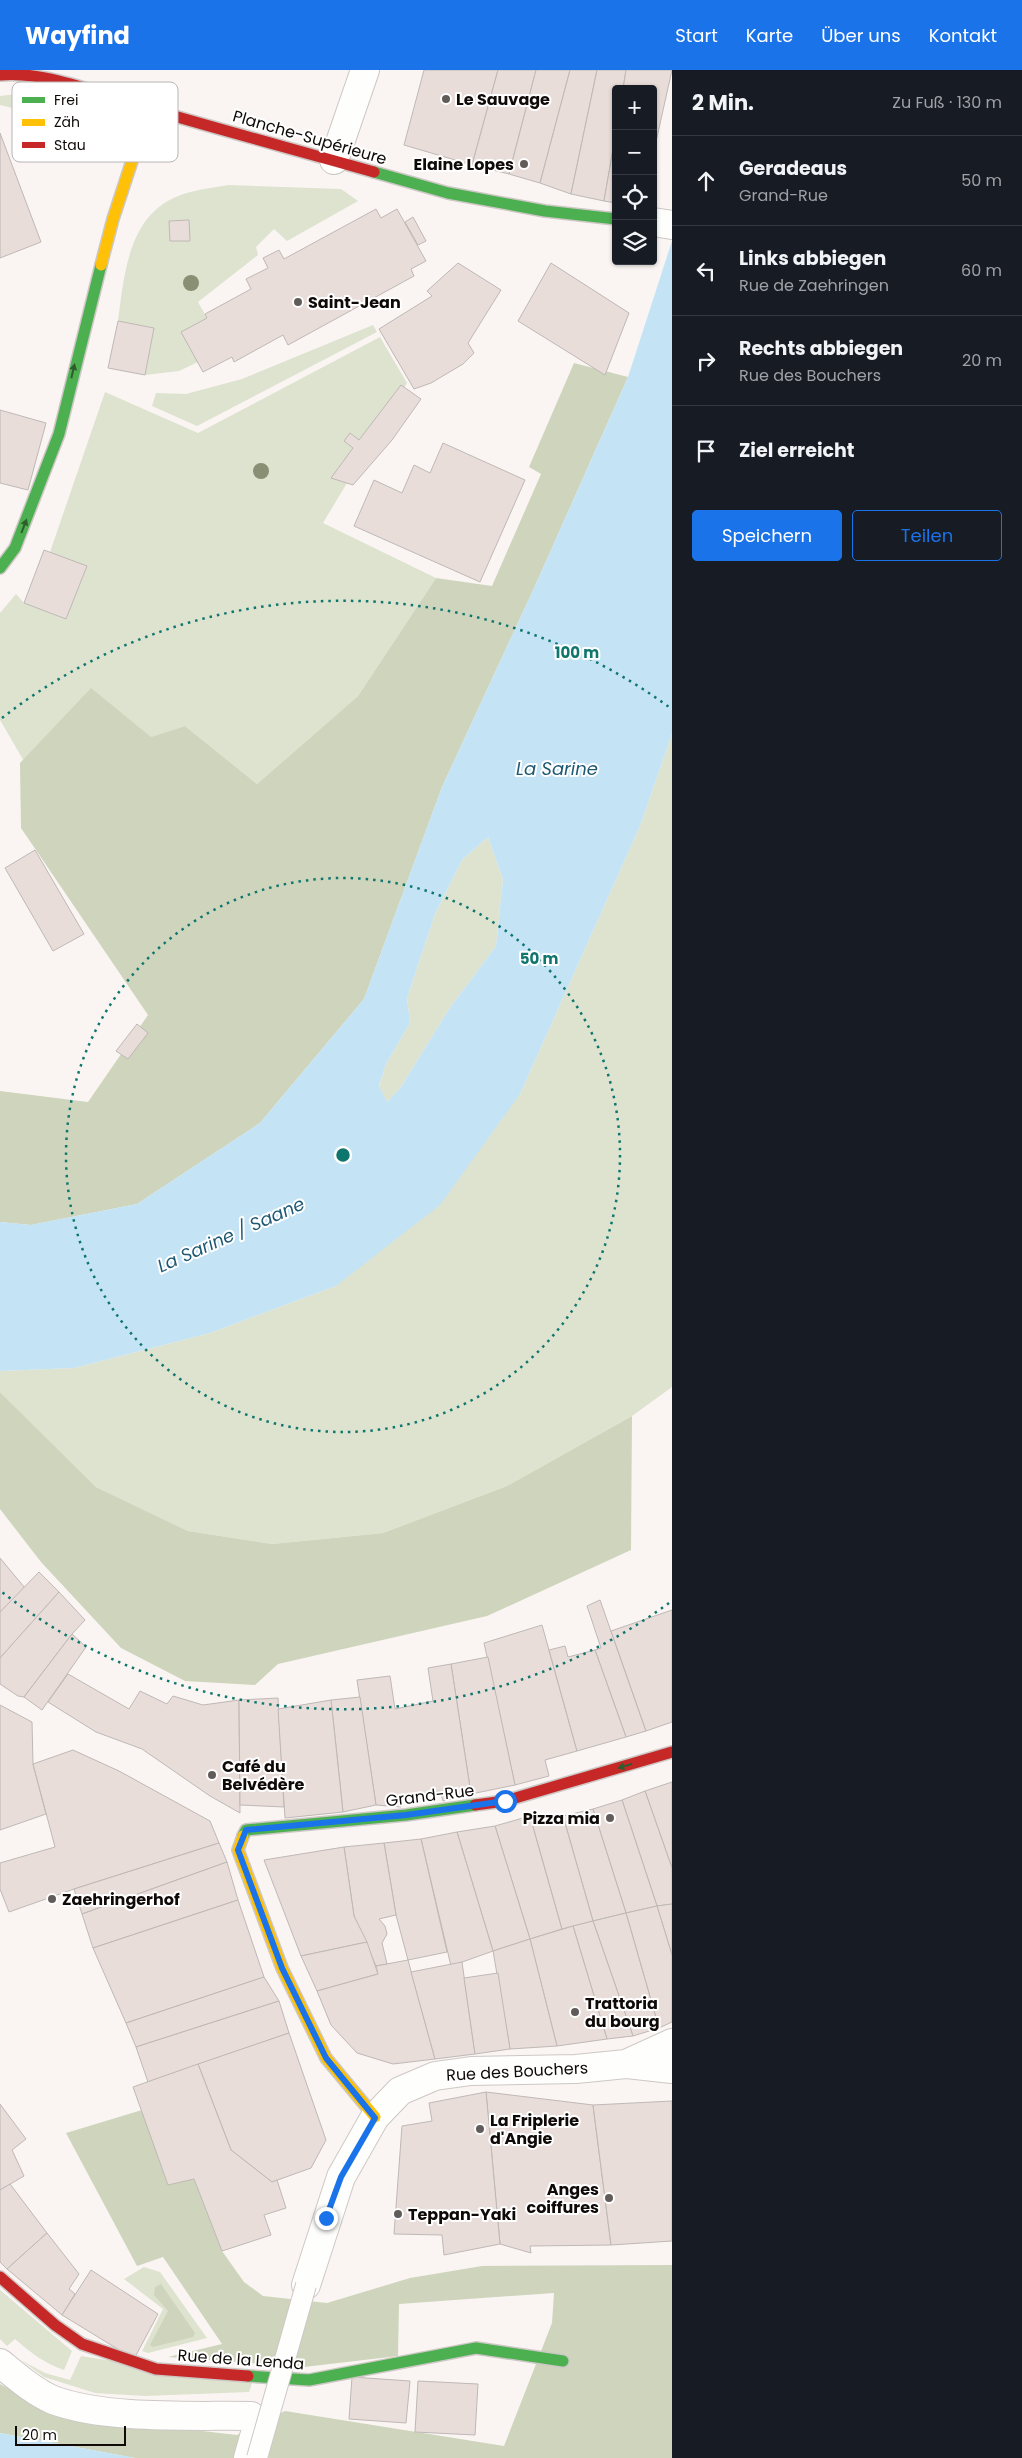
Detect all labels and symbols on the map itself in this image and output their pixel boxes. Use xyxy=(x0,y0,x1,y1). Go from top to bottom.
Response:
legend xyxy=(12,82,178,162)
place label: Le Sauvage xyxy=(456,88,550,111)
text: Frei xyxy=(54,90,78,110)
marker: Le Sauvage xyxy=(440,93,452,105)
street label: Planche-Supérieure xyxy=(230,104,390,171)
text: Zäh xyxy=(54,112,80,132)
text: Stau xyxy=(54,135,86,155)
place label: Elaine Lopes xyxy=(414,153,514,176)
marker: Elaine Lopes xyxy=(518,158,530,170)
place label: Saint-Jean xyxy=(308,291,401,314)
marker: Saint-Jean xyxy=(292,296,304,308)
one-way arrow xyxy=(69,364,77,379)
one-way arrow xyxy=(20,518,28,533)
text: 100 m xyxy=(555,642,599,663)
water label: La Sarine xyxy=(516,756,598,781)
text: 50 m xyxy=(520,948,558,969)
centre of rings xyxy=(334,1146,352,1164)
water label: La Sarine / Saane xyxy=(153,1191,308,1278)
place label: Café du Belvédère xyxy=(222,1755,305,1796)
one-way arrow xyxy=(618,1763,633,1771)
marker: Café du Belvédère xyxy=(206,1769,218,1781)
street label: Grand-Rue xyxy=(384,1779,476,1812)
route start xyxy=(494,1790,517,1813)
place label: Pizza mia xyxy=(523,1807,600,1830)
marker: Pizza mia xyxy=(604,1812,616,1824)
place label: Zaehringerhof xyxy=(62,1888,180,1911)
marker: Zaehringerhof xyxy=(46,1893,58,1905)
place label: Trattoria du bourg xyxy=(585,1992,660,2033)
marker: Trattoria du bourg xyxy=(569,2006,581,2018)
street label: Rue des Bouchers xyxy=(446,2056,589,2087)
place label: La Friplerie d'Angie xyxy=(490,2109,579,2150)
marker: La Friplerie d'Angie xyxy=(474,2123,486,2135)
place label: Anges coiffures xyxy=(526,2178,599,2219)
marker: Anges coiffures xyxy=(603,2192,615,2204)
place label: Teppan-Yaki xyxy=(408,2203,516,2226)
route end xyxy=(315,2207,338,2230)
marker: Teppan-Yaki xyxy=(392,2208,404,2220)
street label: Rue de la Lenda xyxy=(177,2344,305,2375)
scale bar xyxy=(15,2423,126,2446)

